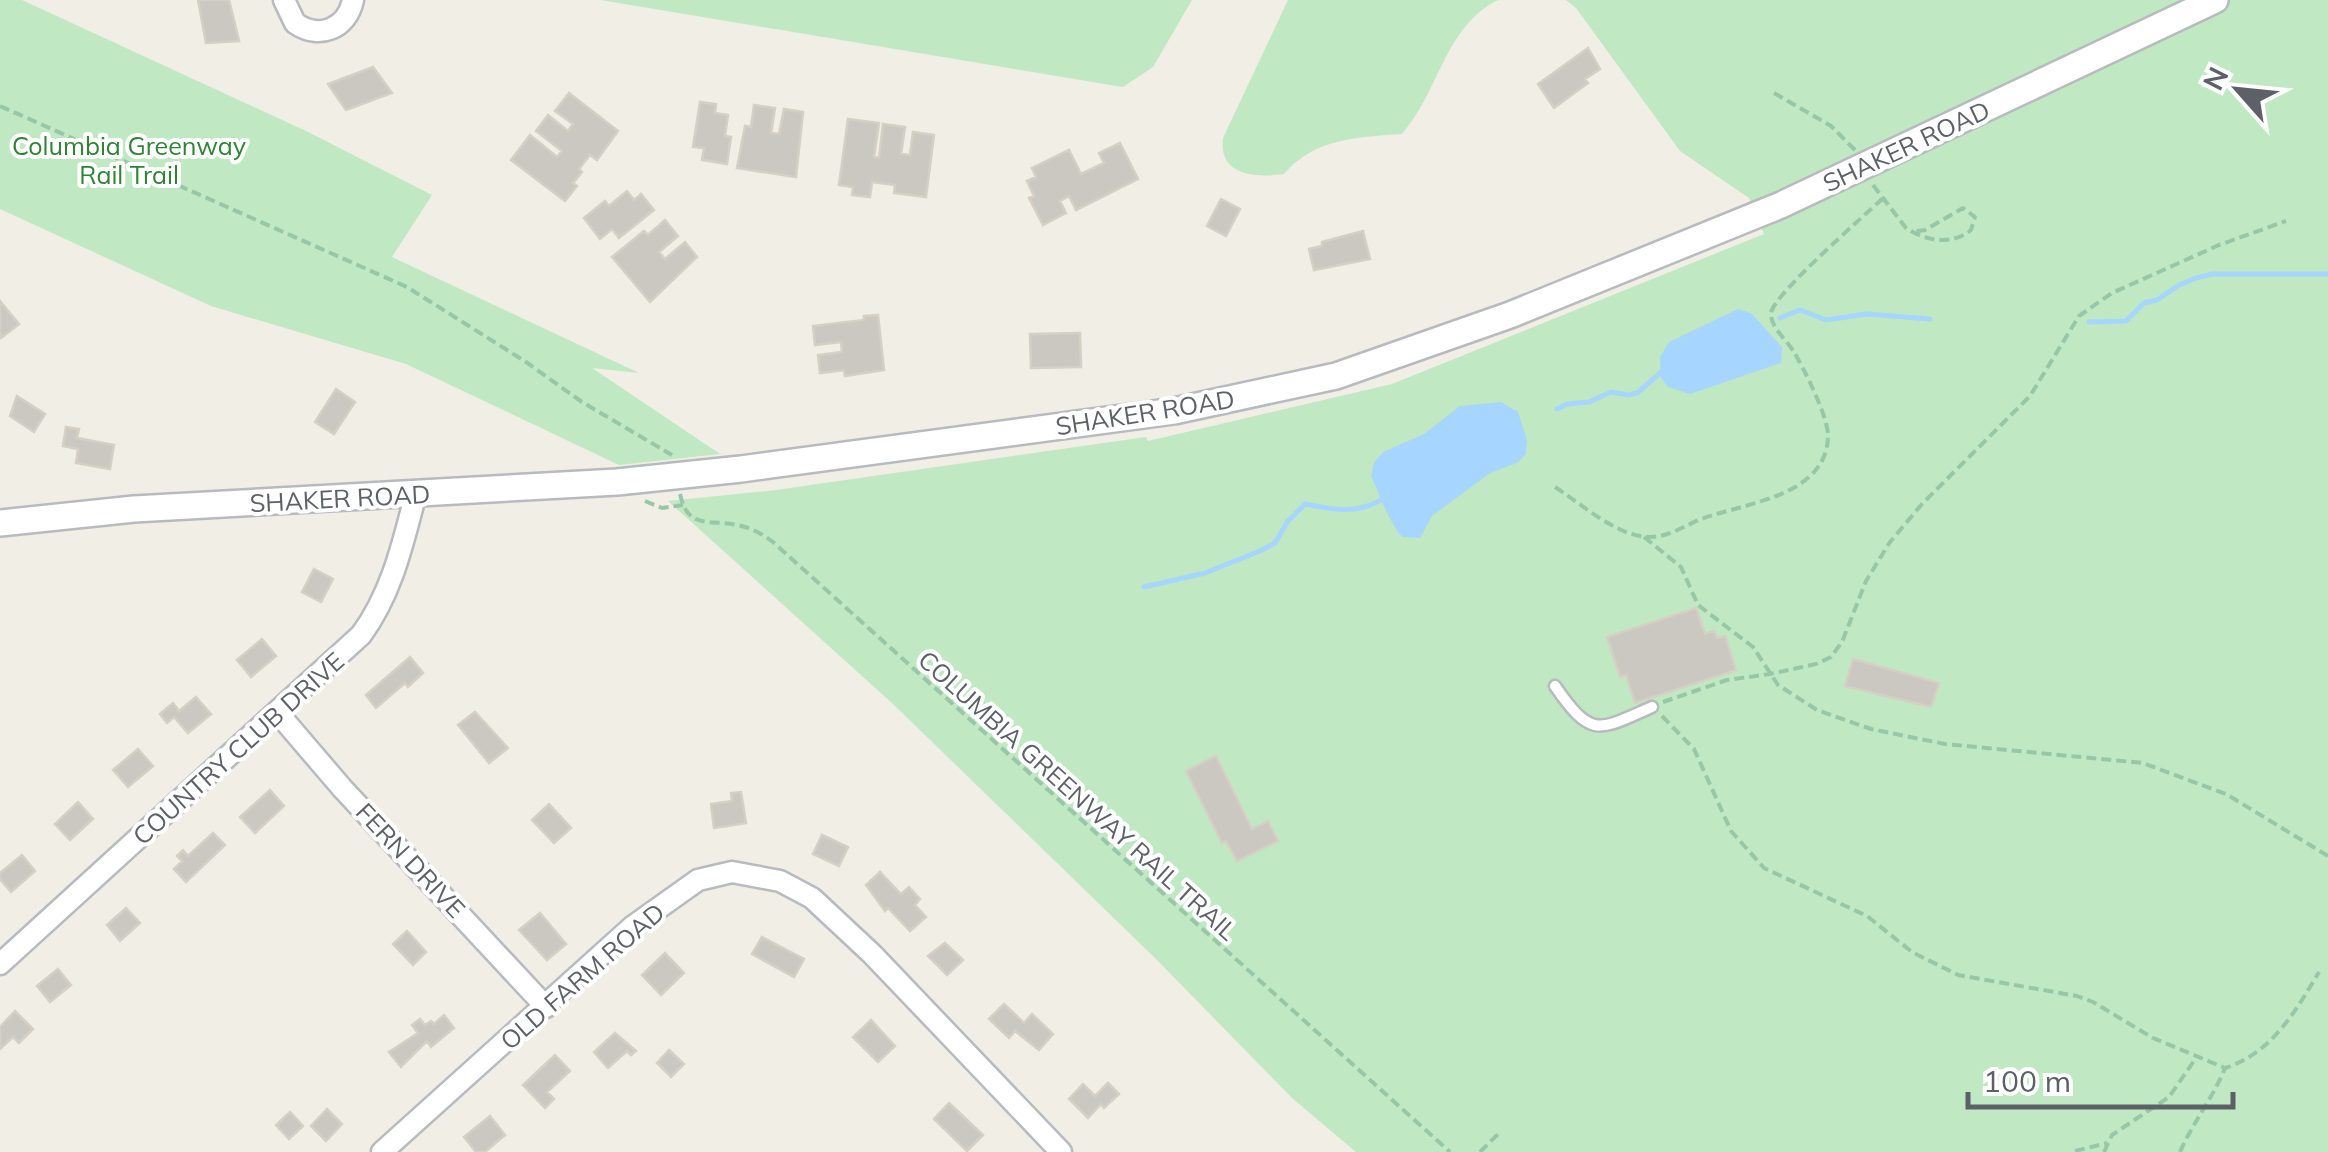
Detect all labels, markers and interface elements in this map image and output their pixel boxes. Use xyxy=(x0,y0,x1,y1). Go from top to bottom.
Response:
north arrow xyxy=(2188,40,2288,140)
text: N xyxy=(2195,61,2236,96)
street label: SHAKER ROAD xyxy=(1818,94,1994,198)
park label: Columbia Greenway Rail Trail xyxy=(12,130,246,190)
street label: SHAKER ROAD xyxy=(1053,383,1237,441)
street label: SHAKER ROAD xyxy=(249,478,431,518)
street label: COLUMBIA GREENWAY RAIL TRAIL xyxy=(912,644,1244,947)
street label: COUNTRY CLUB DRIVE xyxy=(126,645,350,851)
street label: FERN DRIVE xyxy=(350,796,472,924)
street label: OLD FARM ROAD xyxy=(493,896,671,1056)
scale bar xyxy=(1968,1047,2233,1109)
text: 100 m xyxy=(1983,1062,2071,1100)

